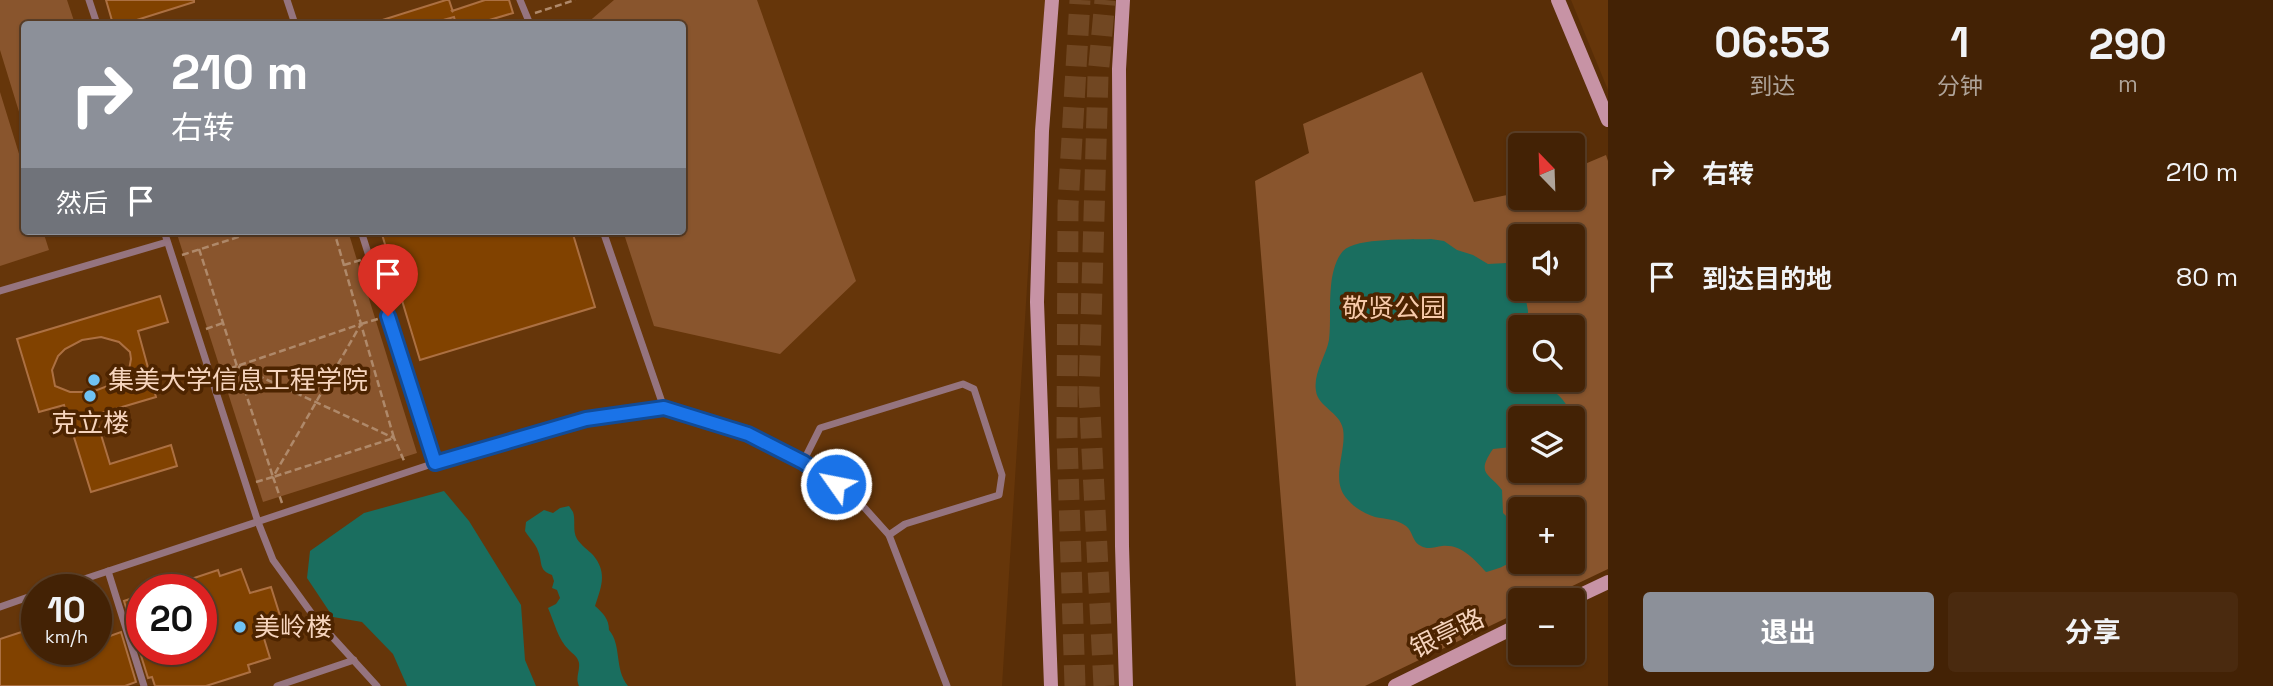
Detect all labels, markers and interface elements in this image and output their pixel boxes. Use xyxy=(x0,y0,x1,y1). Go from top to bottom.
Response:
text: 06:53 xyxy=(1714,16,1831,69)
text: 1 xyxy=(1950,16,1969,69)
text: 290 xyxy=(2089,18,2167,71)
text: 210 m xyxy=(171,41,308,103)
icon: right xyxy=(56,49,147,140)
text: m xyxy=(2118,69,2138,99)
text: 到达 xyxy=(1749,71,1795,101)
text: 分钟 xyxy=(1937,71,1983,101)
text: 右转 xyxy=(171,108,235,148)
north arrow xyxy=(1508,133,1586,210)
map controls xyxy=(1508,133,1585,665)
icon: right xyxy=(1643,153,1681,191)
text: 210 m xyxy=(2166,155,2238,189)
text: 右转 xyxy=(1702,157,1754,191)
icon: arrive xyxy=(122,182,160,220)
text: 然后 xyxy=(56,186,108,220)
button: sound xyxy=(1508,224,1585,301)
pin xyxy=(358,244,418,316)
icon: arrive xyxy=(369,255,407,293)
icon: arrive xyxy=(1643,258,1681,296)
text: 80 m xyxy=(2176,260,2238,294)
text: 到达目的地 xyxy=(1702,262,1832,296)
park label: 敬贤公园 xyxy=(1342,291,1446,325)
button: search xyxy=(1508,315,1585,392)
place label: 集美大学信息工程学院 xyxy=(108,363,368,397)
marker: 集美大学信息工程学院 xyxy=(86,372,102,388)
marker: 克立楼 xyxy=(82,388,98,404)
place label: 克立楼 xyxy=(51,406,129,440)
button: layers xyxy=(1508,406,1585,483)
position arrow xyxy=(799,447,873,521)
button: + xyxy=(1508,497,1585,574)
speed limit sign: 20 xyxy=(126,574,217,665)
text: 10 xyxy=(47,588,86,632)
button: − xyxy=(1508,588,1585,665)
button: 退出 xyxy=(1643,592,1934,672)
button: 分享 xyxy=(1948,592,2238,672)
street label: 银亭路 xyxy=(1404,601,1490,665)
place label: 美岭楼 xyxy=(254,610,332,644)
marker: 美岭楼 xyxy=(232,619,248,635)
text: km/h xyxy=(45,625,88,648)

